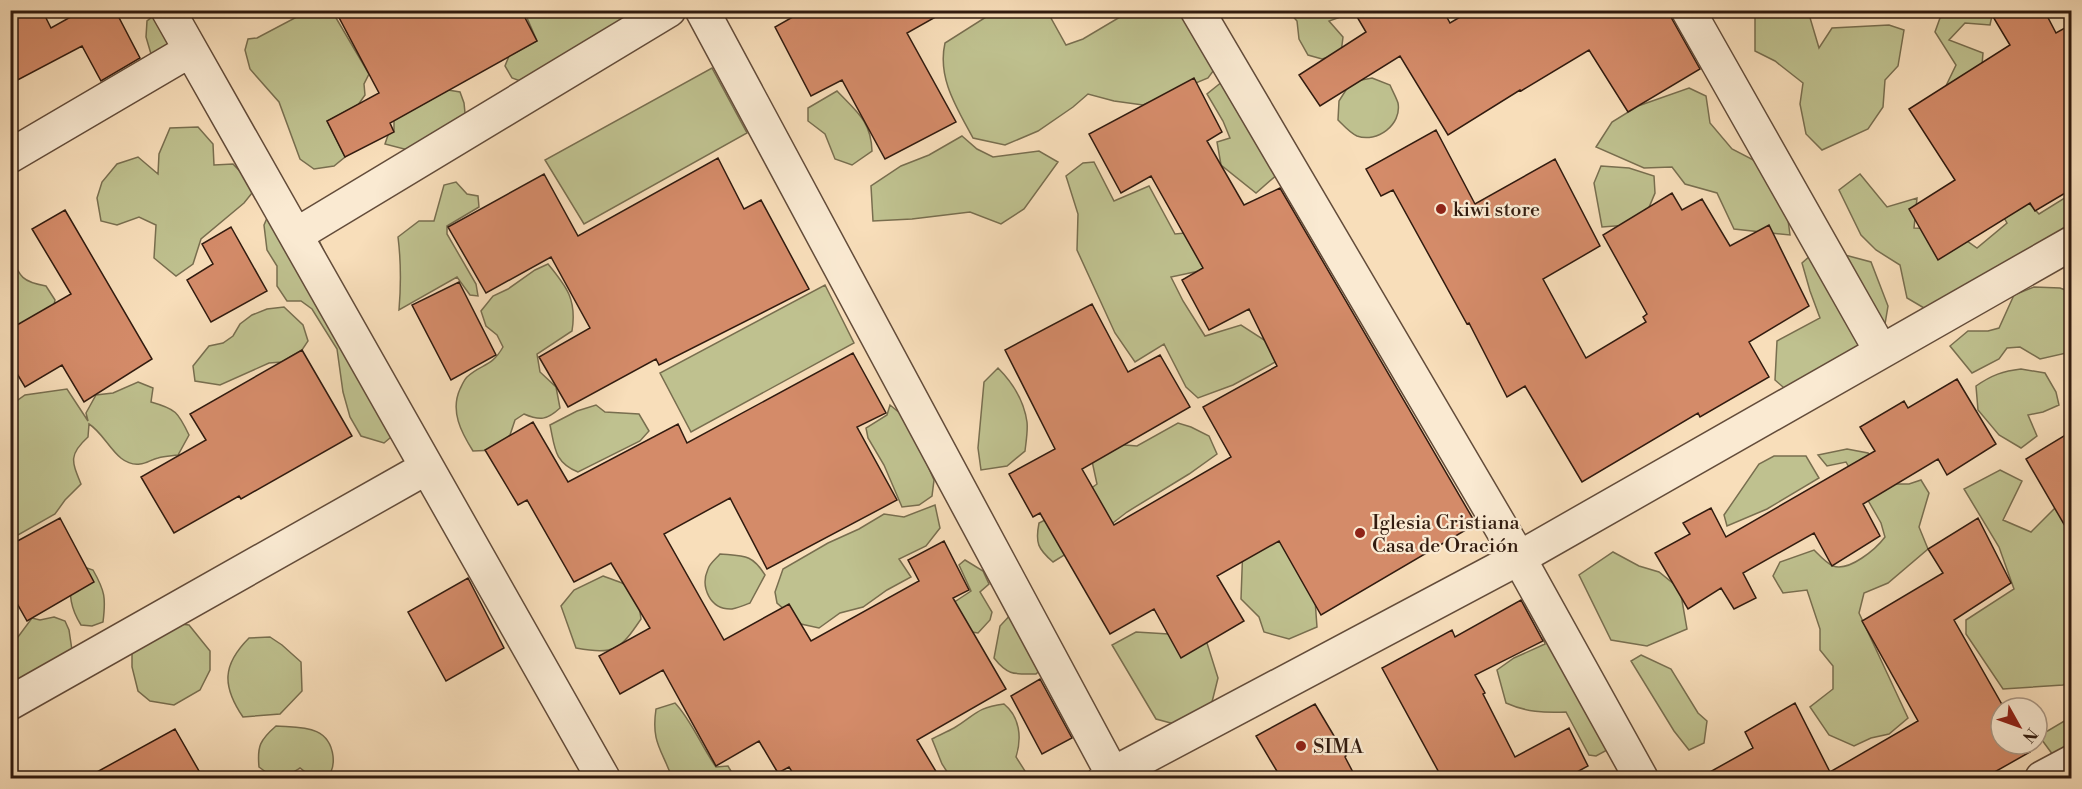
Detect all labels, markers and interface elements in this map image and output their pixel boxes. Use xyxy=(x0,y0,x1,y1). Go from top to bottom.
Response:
place label: kiwi store xyxy=(1453,198,1540,223)
marker: kiwi store xyxy=(1434,202,1448,216)
place label: Iglesia Cristiana Casa de Oración xyxy=(1372,511,1521,559)
marker: Iglesia Cristiana Casa de Oración xyxy=(1353,526,1367,540)
north arrow xyxy=(1989,696,2049,756)
text: N xyxy=(2018,724,2041,747)
place label: SIMA xyxy=(1313,735,1365,760)
marker: SIMA xyxy=(1294,739,1308,753)

